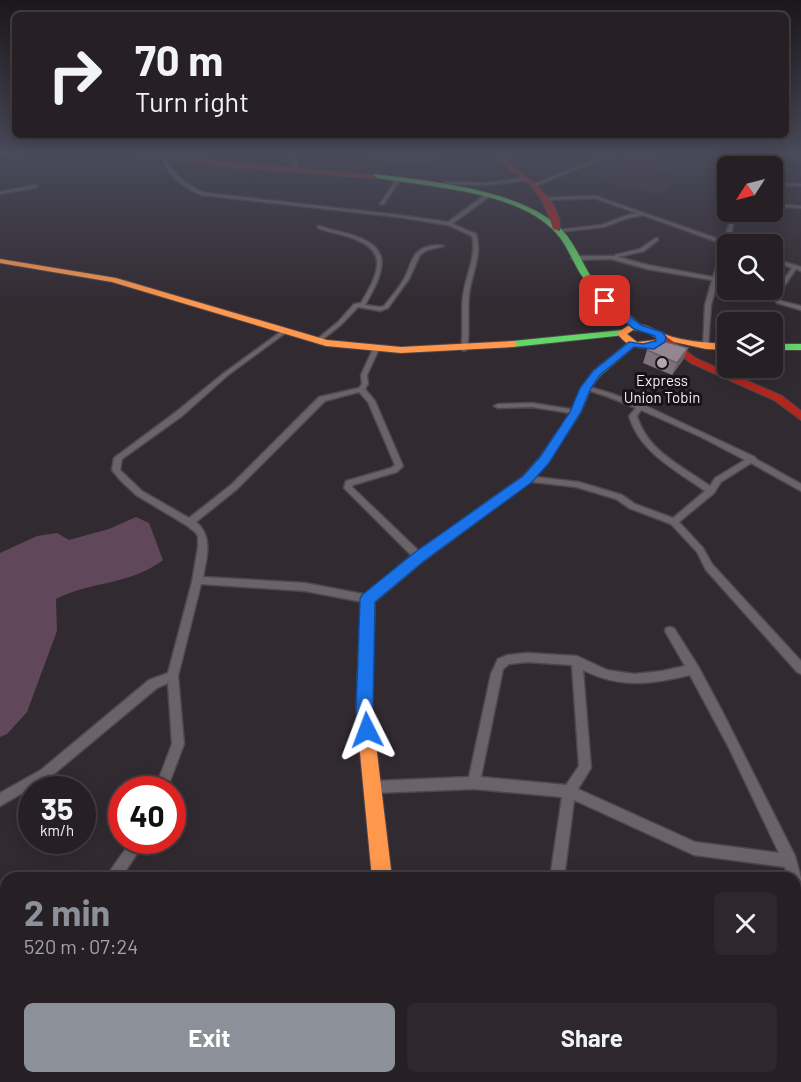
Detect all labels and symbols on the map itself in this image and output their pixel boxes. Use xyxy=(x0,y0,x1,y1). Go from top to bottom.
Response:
north arrow xyxy=(717,156,783,222)
pin xyxy=(579,275,630,326)
marker: Express Union Tobin xyxy=(655,356,669,370)
place label: Express Union Tobin xyxy=(624,371,700,406)
position arrow xyxy=(335,698,399,762)
speed limit sign: 40 xyxy=(108,776,186,854)

